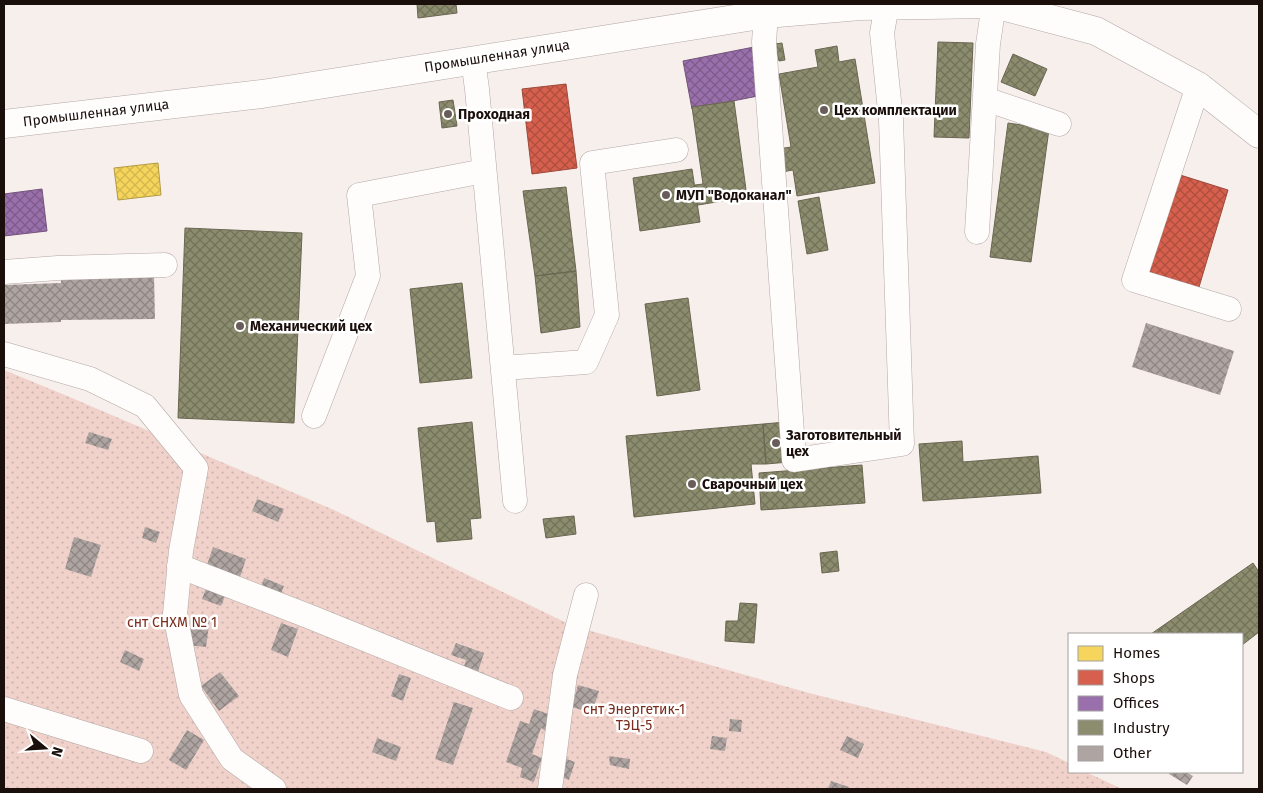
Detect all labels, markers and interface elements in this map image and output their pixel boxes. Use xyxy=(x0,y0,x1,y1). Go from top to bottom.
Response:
street label: Промышленная улица xyxy=(423,36,571,76)
street label: Промышленная улица xyxy=(22,96,170,130)
place label: Цех комплектации xyxy=(834,102,957,119)
marker: Цех комплектации xyxy=(818,104,830,116)
place label: Проходная xyxy=(458,106,530,123)
marker: Проходная xyxy=(442,108,454,120)
place label: МУП "Водоканал" xyxy=(676,187,792,204)
marker: МУП "Водоканал" xyxy=(660,189,672,201)
place label: Механический цех xyxy=(250,318,373,335)
marker: Механический цех xyxy=(234,320,246,332)
place label: Заготовительный цех xyxy=(785,427,902,460)
marker: Заготовительный цех xyxy=(770,437,782,449)
place label: Сварочный цех xyxy=(702,476,804,493)
marker: Сварочный цех xyxy=(686,478,698,490)
park label: снт СНХМ № 1 xyxy=(127,614,217,631)
legend xyxy=(1068,633,1243,773)
text: Homes xyxy=(1113,644,1160,662)
text: Shops xyxy=(1113,669,1155,687)
text: Offices xyxy=(1113,694,1159,712)
park label: снт Энергетик-1 ТЭЦ-5 xyxy=(583,701,685,734)
text: Industry xyxy=(1113,719,1170,737)
north arrow xyxy=(20,723,70,773)
text: Other xyxy=(1113,744,1152,762)
text: N xyxy=(47,745,66,759)

